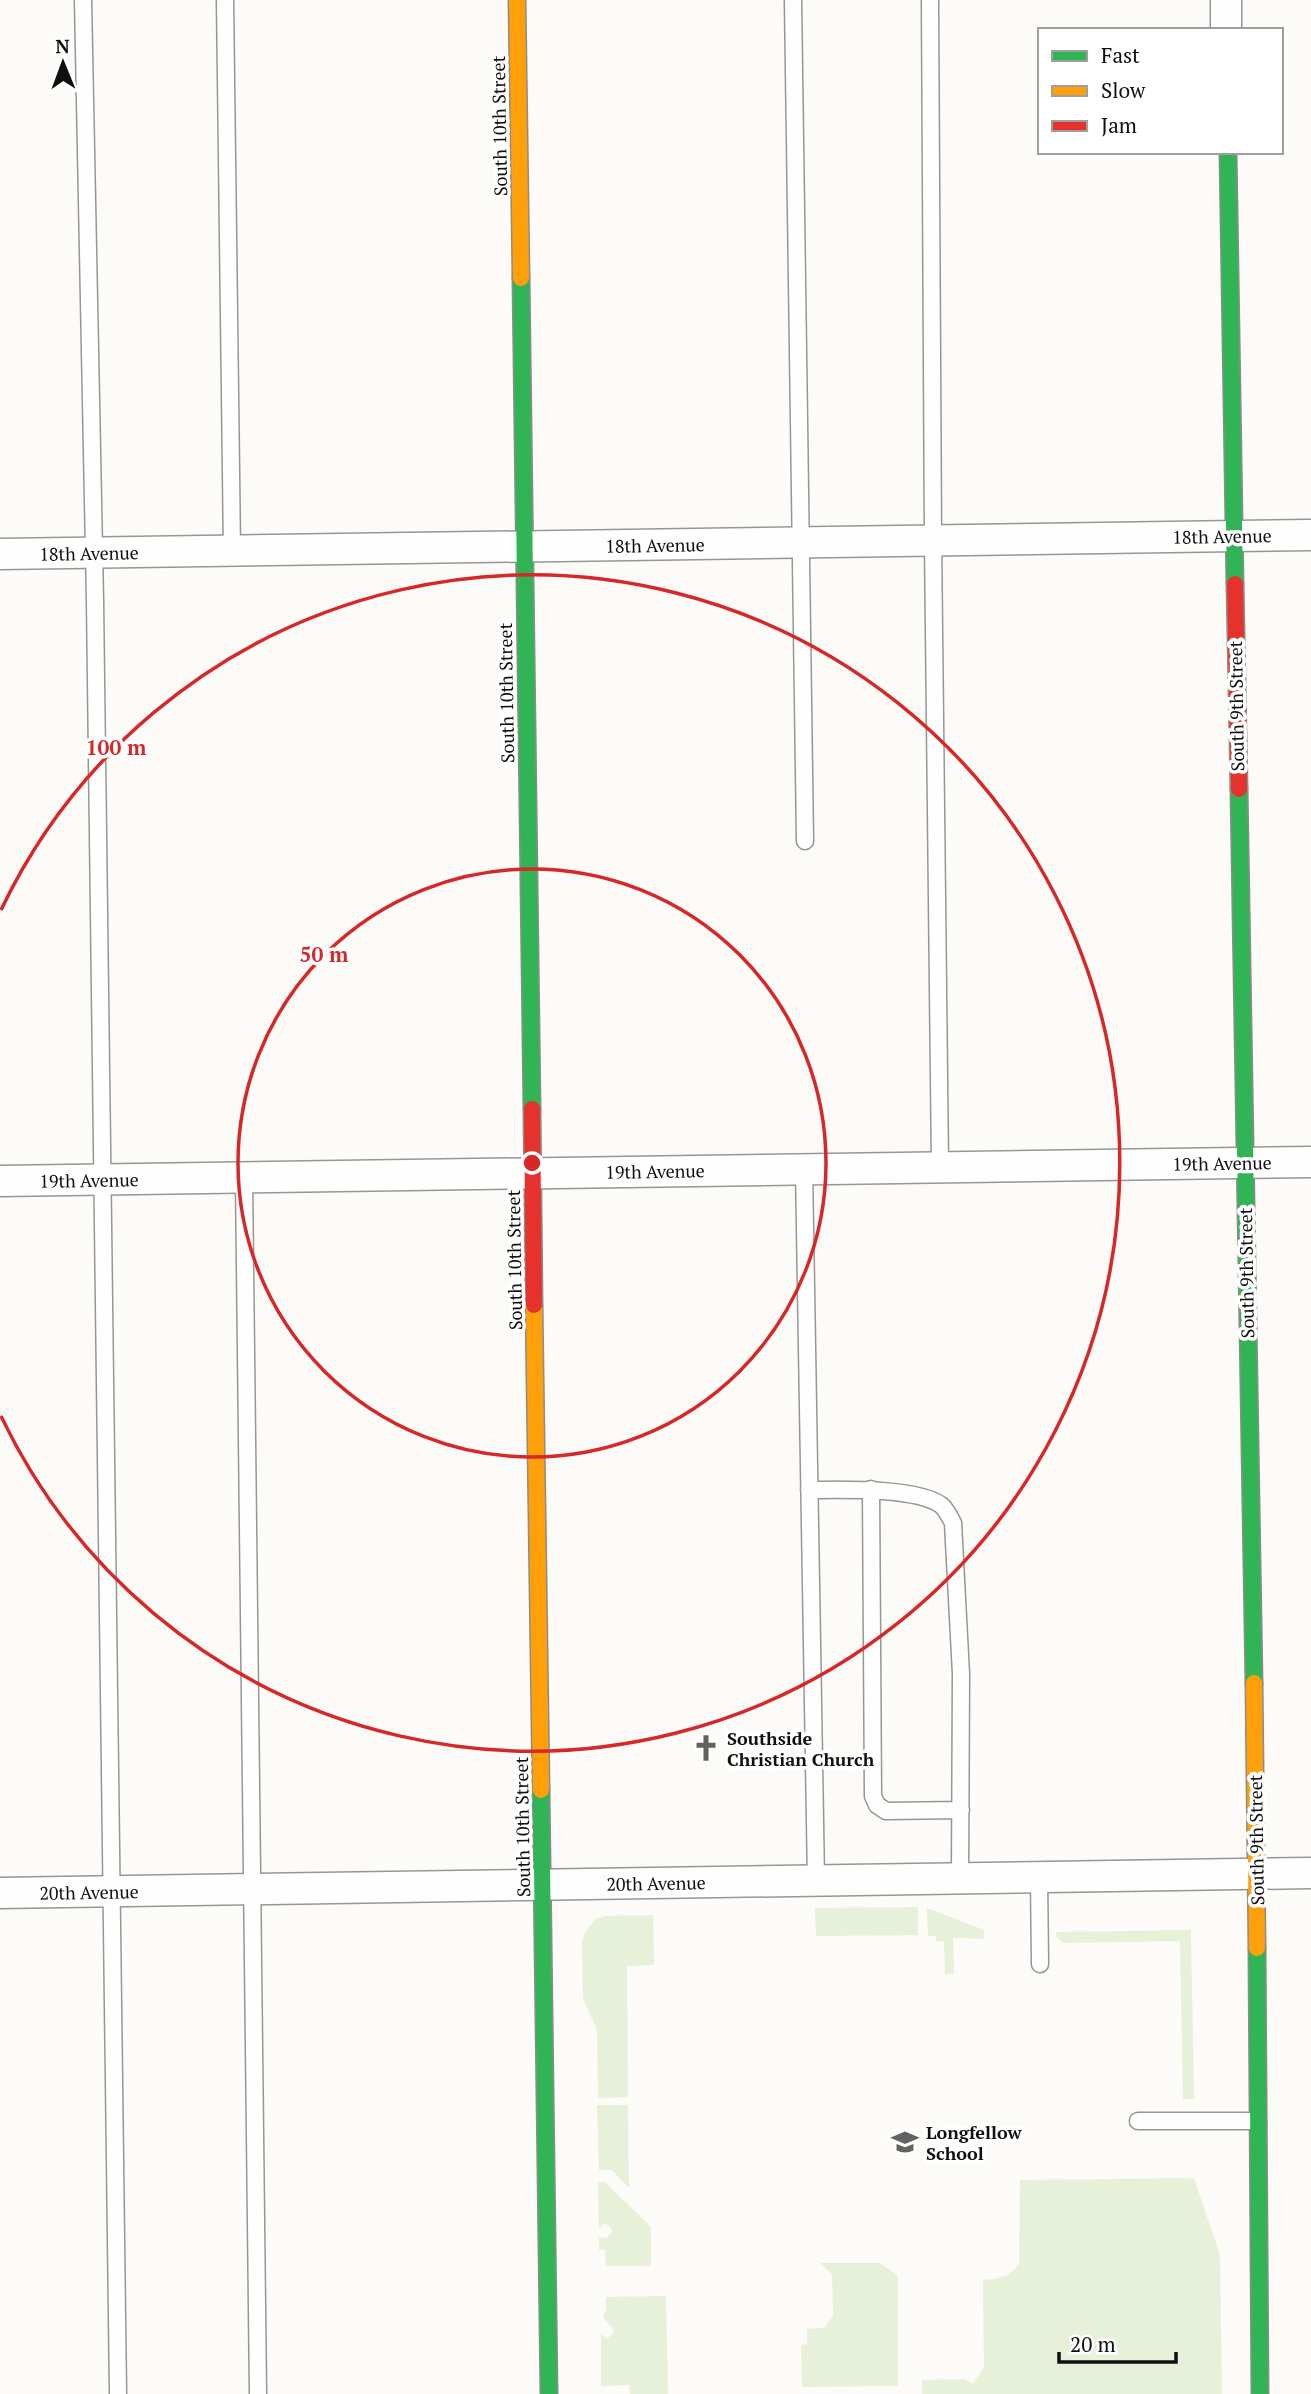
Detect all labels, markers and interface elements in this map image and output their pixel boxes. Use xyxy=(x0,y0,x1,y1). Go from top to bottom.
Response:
north arrow xyxy=(28,28,98,98)
legend xyxy=(1038,28,1283,154)
text: N xyxy=(55,33,71,58)
text: Fast xyxy=(1101,41,1140,69)
street label: South 10th Street xyxy=(486,55,512,196)
text: Slow xyxy=(1101,76,1146,104)
text: Jam xyxy=(1101,111,1137,139)
street label: 18th Avenue xyxy=(1172,523,1272,549)
street label: 18th Avenue xyxy=(605,532,705,558)
street label: 18th Avenue xyxy=(39,540,139,566)
street label: South 10th Street xyxy=(493,622,519,763)
street label: South 9th Street xyxy=(1223,640,1249,772)
text: 100 m xyxy=(86,733,147,761)
text: 50 m xyxy=(300,940,349,968)
street label: 19th Avenue xyxy=(1172,1150,1272,1176)
centre of rings xyxy=(520,1151,544,1175)
street label: 19th Avenue xyxy=(605,1158,705,1184)
street label: 19th Avenue xyxy=(39,1167,139,1193)
street label: South 10th Street xyxy=(501,1189,527,1330)
street label: South 9th Street xyxy=(1233,1207,1259,1339)
place label: Southside Christian Church xyxy=(727,1726,875,1771)
church icon: Southside Christian Church xyxy=(691,1733,721,1763)
street label: South 10th Street xyxy=(509,1756,535,1897)
street label: South 9th Street xyxy=(1243,1774,1269,1906)
street label: 20th Avenue xyxy=(606,1870,706,1896)
street label: 20th Avenue xyxy=(39,1879,139,1905)
place label: Longfellow School xyxy=(926,2120,1022,2165)
school or university icon: Longfellow School xyxy=(890,2127,920,2157)
scale bar xyxy=(1059,2320,1176,2364)
text: 20 m xyxy=(1070,2330,1116,2358)

